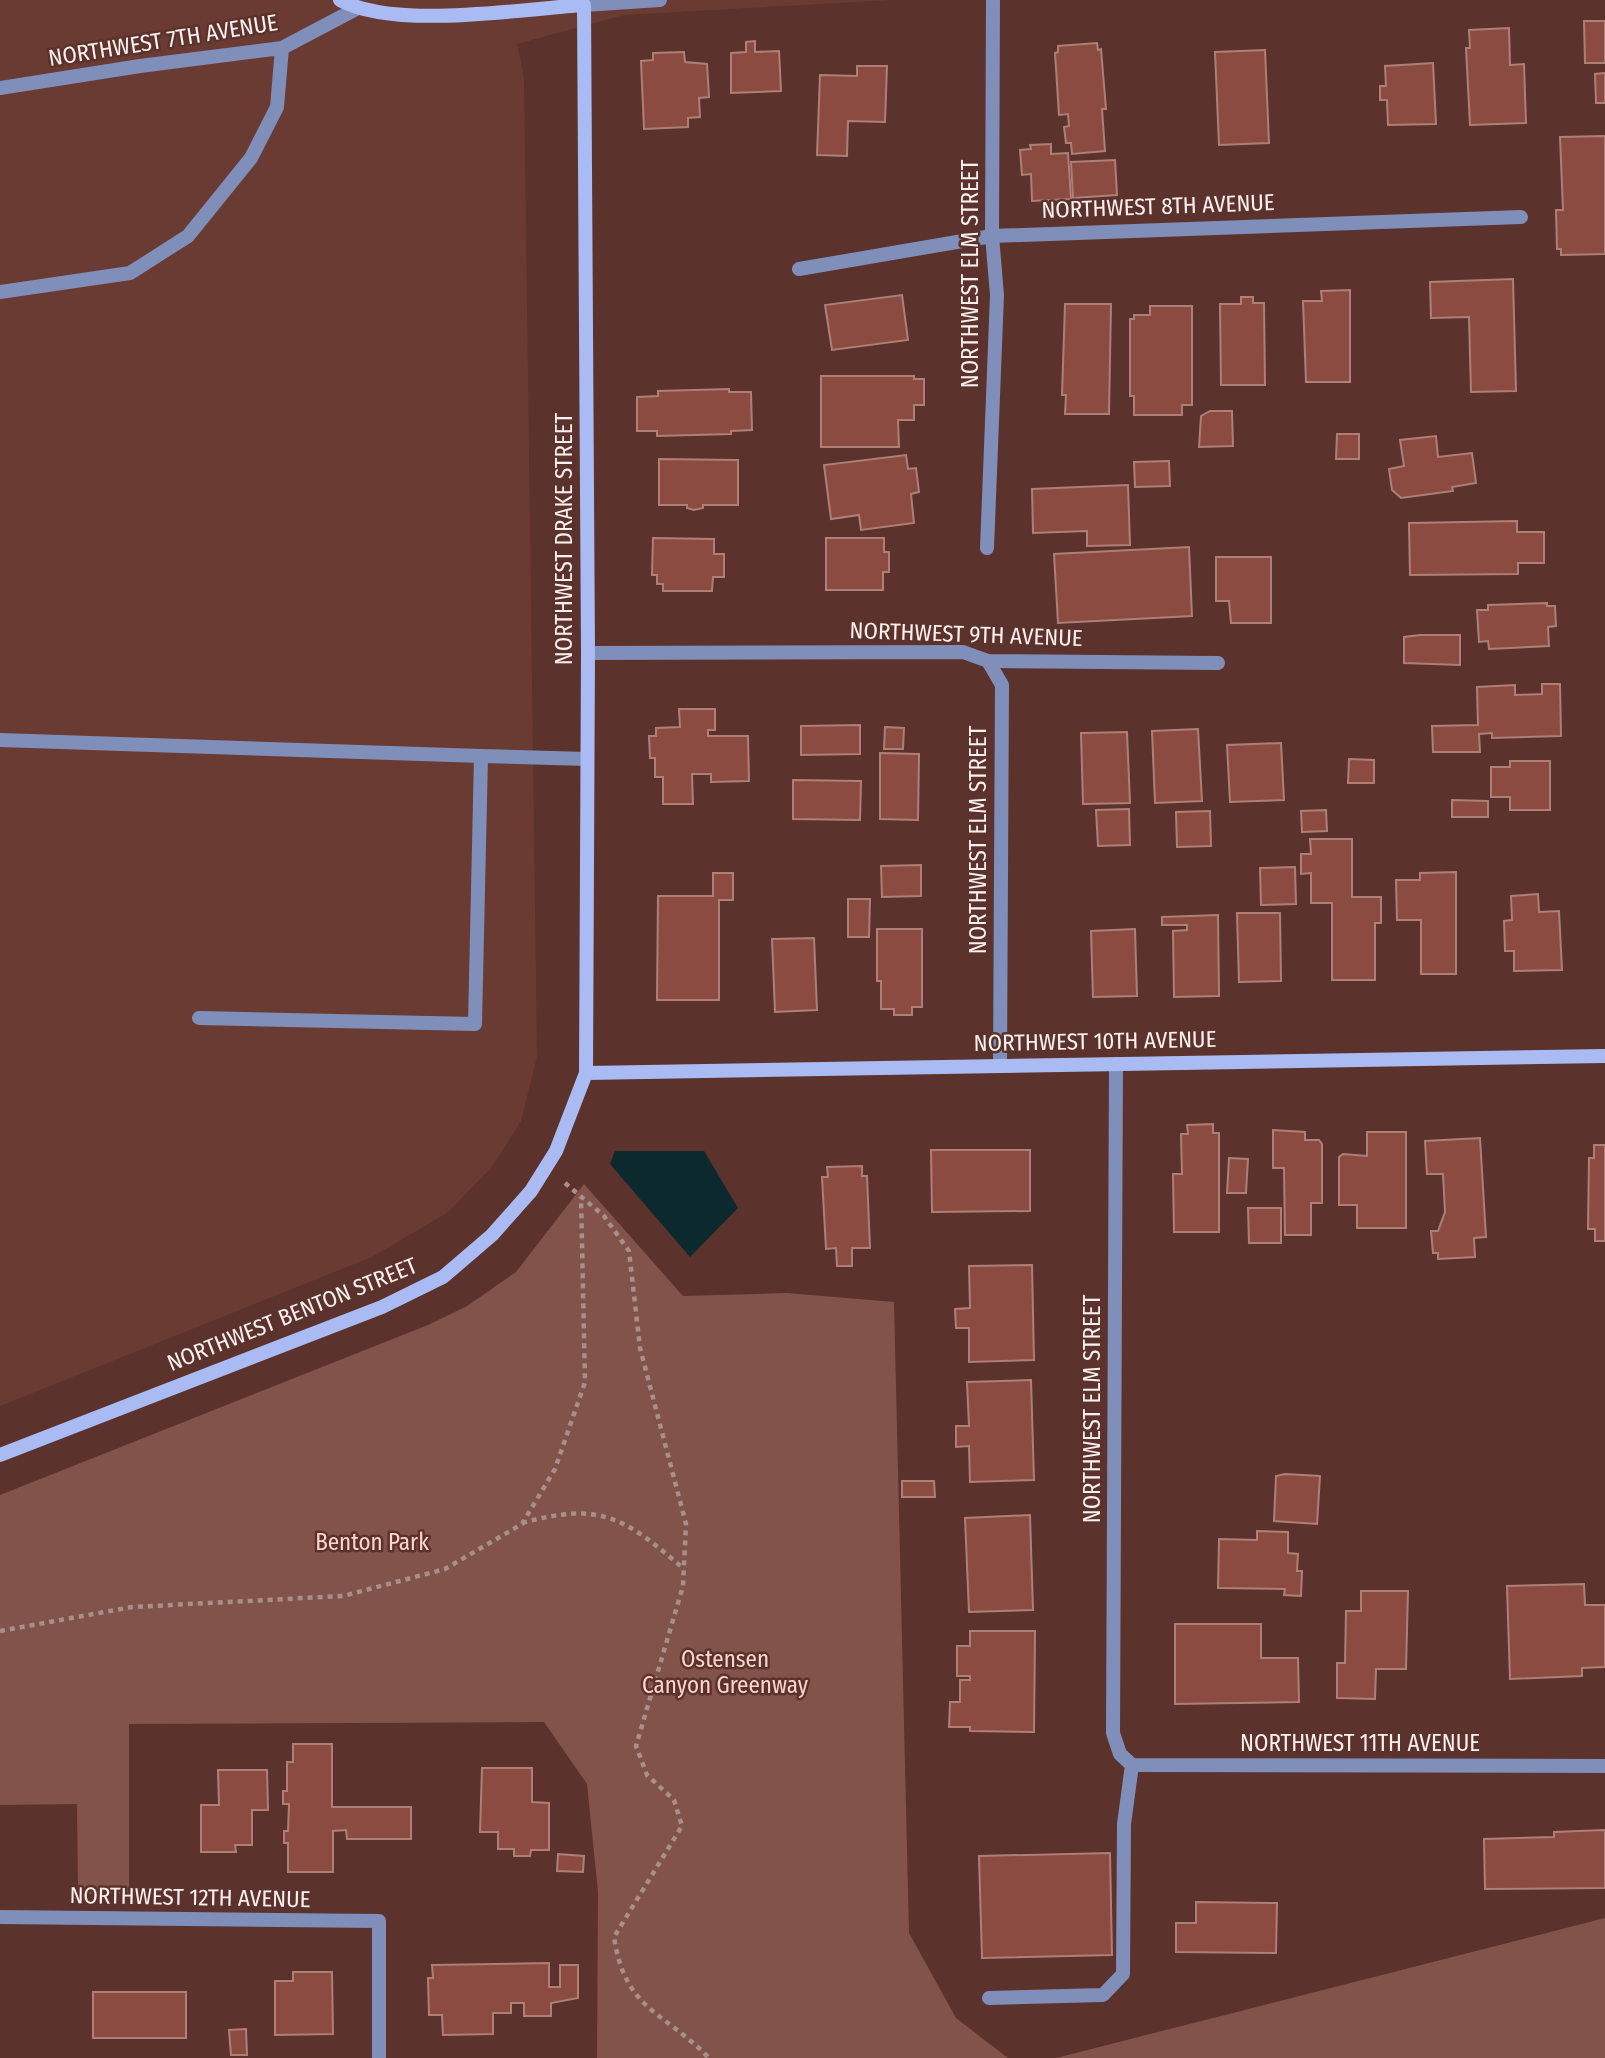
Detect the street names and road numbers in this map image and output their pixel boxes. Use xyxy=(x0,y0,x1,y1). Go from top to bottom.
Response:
street label: NORTHWEST 7TH AVENUE xyxy=(46,8,280,72)
street label: NORTHWEST ELM STREET xyxy=(956,159,984,388)
street label: NORTHWEST 8TH AVENUE xyxy=(1041,188,1275,224)
street label: NORTHWEST DRAKE STREET xyxy=(550,412,578,665)
street label: NORTHWEST 9TH AVENUE xyxy=(849,616,1083,652)
street label: NORTHWEST ELM STREET xyxy=(964,725,992,954)
street label: NORTHWEST 10TH AVENUE xyxy=(973,1025,1217,1057)
street label: NORTHWEST BENTON STREET xyxy=(163,1251,421,1377)
street label: NORTHWEST ELM STREET xyxy=(1078,1294,1106,1523)
street label: NORTHWEST 11TH AVENUE xyxy=(1240,1729,1480,1757)
street label: NORTHWEST 12TH AVENUE xyxy=(69,1881,311,1913)

